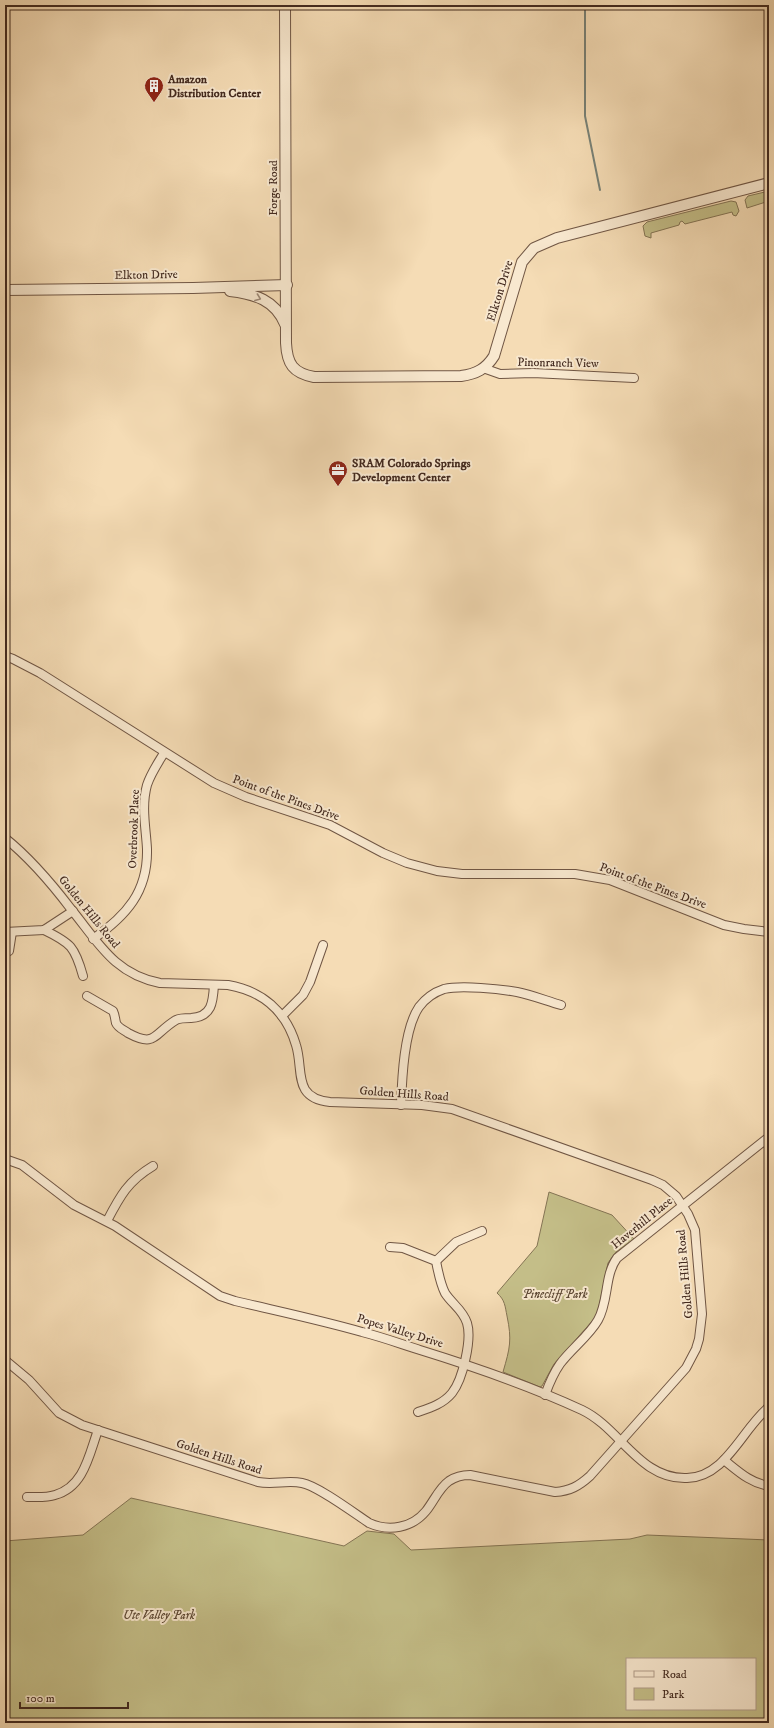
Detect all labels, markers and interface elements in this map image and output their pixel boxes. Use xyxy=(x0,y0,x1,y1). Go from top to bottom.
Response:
place label: Amazon Distribution Center xyxy=(167,72,261,101)
building icon: Amazon Distribution Center xyxy=(143,75,165,103)
street label: Forge Road xyxy=(266,160,281,216)
street label: Elkton Drive xyxy=(484,259,516,323)
street label: Elkton Drive xyxy=(114,267,178,283)
one-way arrow xyxy=(254,293,262,301)
street label: Pinonranch View xyxy=(517,355,599,371)
place label: SRAM Colorado Springs Development Center xyxy=(352,456,471,485)
office icon: SRAM Colorado Springs Development Center xyxy=(327,459,349,487)
street label: Point of the Pines Drive xyxy=(230,772,342,824)
street label: Overbrook Place xyxy=(125,789,143,869)
street label: Point of the Pines Drive xyxy=(597,860,709,912)
street label: Golden Hills Road xyxy=(55,873,123,951)
street label: Golden Hills Road xyxy=(359,1083,449,1105)
street label: Haverhill Place xyxy=(608,1194,676,1252)
street label: Golden Hills Road xyxy=(674,1229,696,1319)
park label: Pinecliff Park xyxy=(522,1287,588,1303)
street label: Popes Valley Drive xyxy=(355,1311,445,1351)
street label: Golden Hills Road xyxy=(174,1436,264,1478)
park label: Ute Valley Park xyxy=(123,1608,195,1623)
legend xyxy=(626,1658,756,1710)
text: Road xyxy=(662,1667,687,1682)
scale bar xyxy=(20,1684,128,1710)
text: Park xyxy=(662,1687,684,1702)
text: 100 m xyxy=(26,1691,55,1706)

